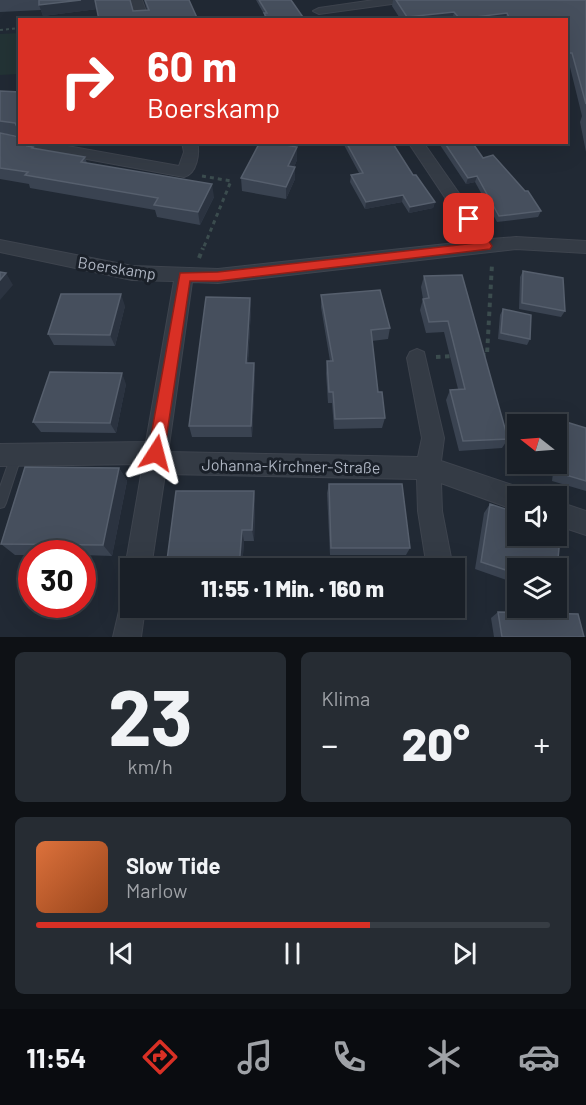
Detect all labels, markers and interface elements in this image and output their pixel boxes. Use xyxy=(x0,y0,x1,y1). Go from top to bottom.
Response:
text: 60 m xyxy=(147,40,237,90)
icon: right xyxy=(48,42,126,120)
text: Boerskamp xyxy=(147,91,280,123)
pin xyxy=(443,193,494,244)
icon: arrive xyxy=(452,202,485,235)
street label: Boerskamp xyxy=(77,252,158,283)
north arrow xyxy=(507,414,567,474)
map controls xyxy=(507,414,567,618)
position arrow xyxy=(124,421,188,485)
street label: Johanna-Kirchner-Straße xyxy=(202,454,381,477)
button: sound xyxy=(507,486,567,546)
speed limit sign: 30 xyxy=(18,540,96,618)
button: layers xyxy=(507,558,567,618)
text: 11:55 · 1 Min. · 160 m xyxy=(201,575,384,601)
text: 23 xyxy=(108,668,193,762)
text: Klima xyxy=(322,686,370,710)
text: 20° xyxy=(402,716,470,770)
text: − xyxy=(322,724,338,764)
text: + xyxy=(534,724,550,764)
text: km/h xyxy=(128,754,173,778)
text: Slow Tide xyxy=(126,852,221,878)
text: Marlow xyxy=(126,878,187,902)
icon: previous xyxy=(105,937,138,970)
icon: pause xyxy=(276,937,309,970)
icon: next xyxy=(448,937,481,970)
icon: directions xyxy=(139,1036,181,1078)
icon: music xyxy=(234,1036,276,1078)
icon: phone xyxy=(328,1036,370,1078)
icon: climate xyxy=(423,1036,465,1078)
icon: car xyxy=(518,1036,560,1078)
text: 11:54 xyxy=(26,1041,86,1073)

